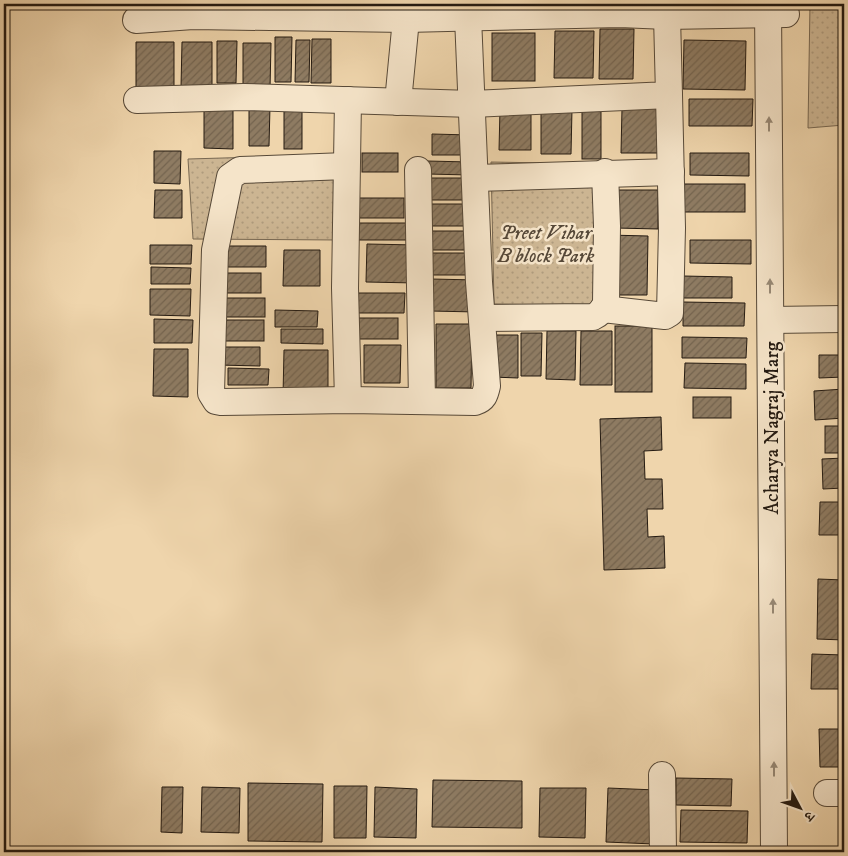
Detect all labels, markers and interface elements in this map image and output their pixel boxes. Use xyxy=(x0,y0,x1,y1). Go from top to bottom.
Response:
one-way arrow xyxy=(765,115,773,131)
park label: Preet Vihar B block Park xyxy=(497,221,595,269)
one-way arrow xyxy=(766,278,774,294)
street label: Acharya Nagraj Marg xyxy=(760,341,785,515)
one-way arrow xyxy=(768,598,776,614)
one-way arrow xyxy=(770,760,778,776)
north arrow xyxy=(776,784,826,834)
text: उ xyxy=(799,807,819,825)

